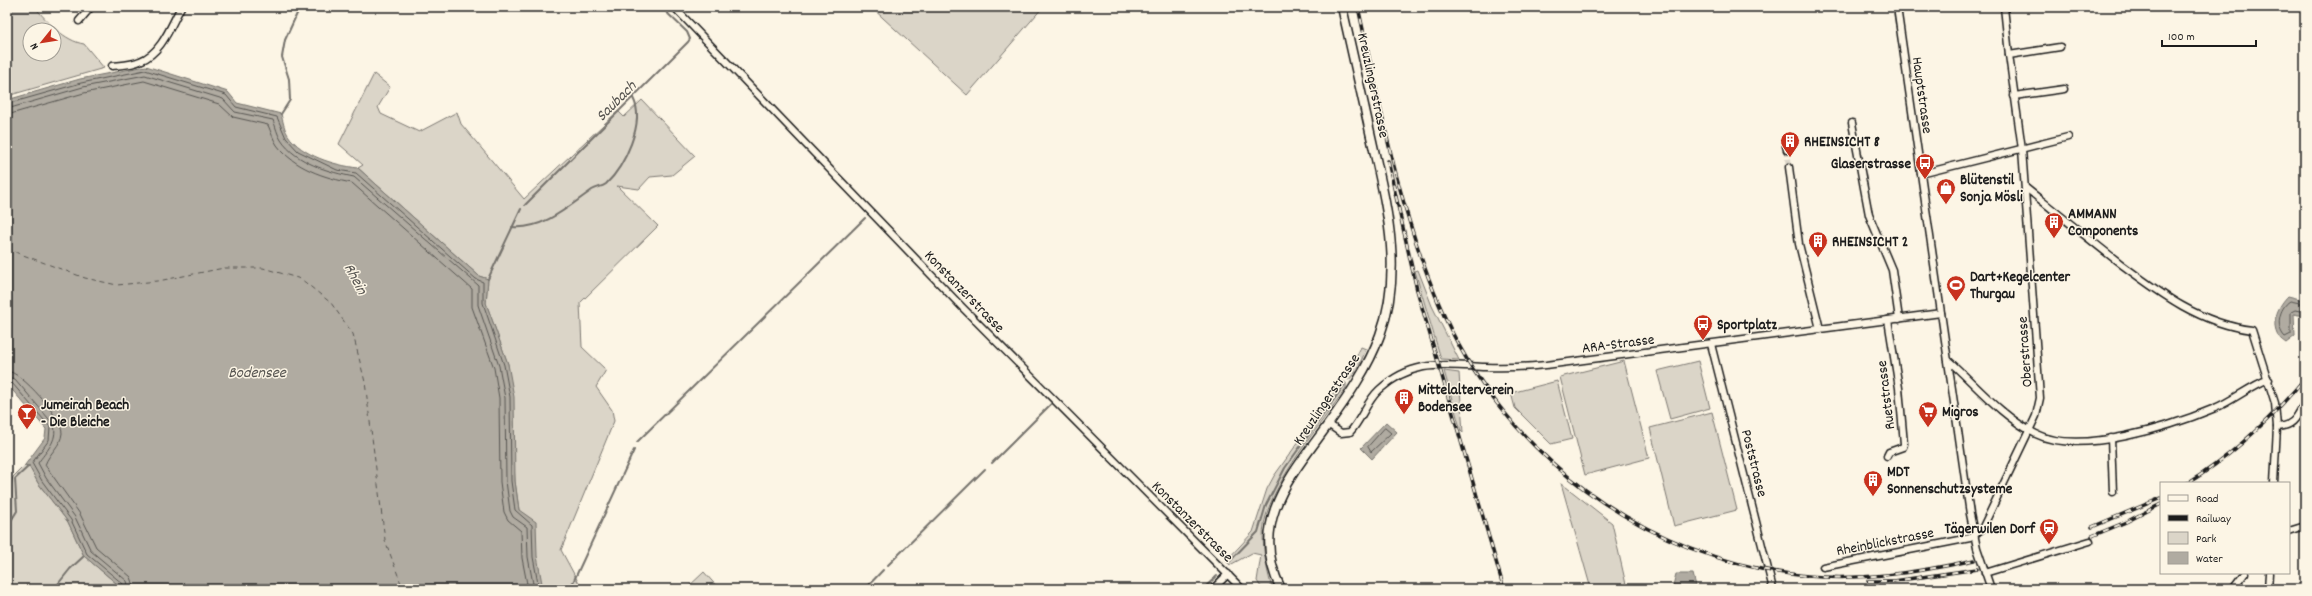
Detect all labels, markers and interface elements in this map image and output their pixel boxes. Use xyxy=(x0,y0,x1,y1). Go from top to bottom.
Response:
north arrow xyxy=(22,22,62,62)
scale bar xyxy=(2162,22,2256,48)
text: 100 m xyxy=(2168,29,2195,46)
street label: Kreuzlingerstrasse xyxy=(1350,31,1394,140)
text: N xyxy=(27,39,43,52)
street label: Hauptstrasse xyxy=(1905,55,1937,135)
water label: Saubach xyxy=(591,76,643,127)
building icon: RHEINSICHT 8 xyxy=(1779,130,1801,158)
place label: RHEINSICHT 8 xyxy=(1804,132,1880,154)
bus stop icon: Glaserstrasse xyxy=(1914,152,1936,180)
place label: Glaserstrasse xyxy=(1831,154,1911,176)
place label: Blütenstil Sonja Mösli xyxy=(1960,170,2023,209)
shop icon: Blütenstil Sonja Mösli xyxy=(1935,177,1957,205)
place label: AMMANN Components xyxy=(2068,204,2138,243)
building icon: AMMANN Components xyxy=(2043,211,2065,239)
building icon: RHEINSICHT 2 xyxy=(1807,230,1829,258)
place label: RHEINSICHT 2 xyxy=(1832,232,1908,254)
street label: Konstanzerstrasse xyxy=(918,246,1009,339)
water label: Rhein xyxy=(337,259,373,299)
place label: Dart+Kegelcenter Thurgau xyxy=(1970,267,2071,306)
sports icon: Dart+Kegelcenter Thurgau xyxy=(1945,274,1967,302)
bus stop icon: Sportplatz xyxy=(1692,313,1714,341)
place label: Sportplatz xyxy=(1717,315,1777,337)
street label: Oberstrasse xyxy=(2013,315,2039,388)
street label: ARA-Strasse xyxy=(1581,330,1656,360)
street label: Kreuzlingerstrasse xyxy=(1289,349,1367,451)
street label: Ruetstrasse xyxy=(1872,358,1902,431)
water label: Bodensee xyxy=(228,362,287,385)
place label: Mittelalterverein Bodensee xyxy=(1418,380,1514,419)
building icon: Mittelalterverein Bodensee xyxy=(1393,387,1415,415)
place label: Jumeirah Beach - Die Bleiche xyxy=(41,395,129,434)
supermarket icon: Migros xyxy=(1917,400,1939,428)
bar icon: Jumeirah Beach - Die Bleiche xyxy=(16,402,38,430)
place label: Migros xyxy=(1942,402,1979,424)
street label: Poststrasse xyxy=(1734,427,1772,500)
place label: MDT Sonnenschutzsysteme xyxy=(1887,462,2013,501)
building icon: MDT Sonnenschutzsysteme xyxy=(1862,469,1884,497)
street label: Konstanzerstrasse xyxy=(1146,476,1238,569)
legend xyxy=(2160,482,2290,574)
text: Road xyxy=(2196,491,2218,508)
text: Railway xyxy=(2196,511,2232,528)
station icon: Tägerwilen Dorf xyxy=(2038,517,2060,545)
place label: Tägerwilen Dorf xyxy=(1945,519,2036,541)
street label: Rheinblickstrasse xyxy=(1835,523,1937,563)
text: Park xyxy=(2196,531,2217,548)
text: Water xyxy=(2196,551,2223,568)

